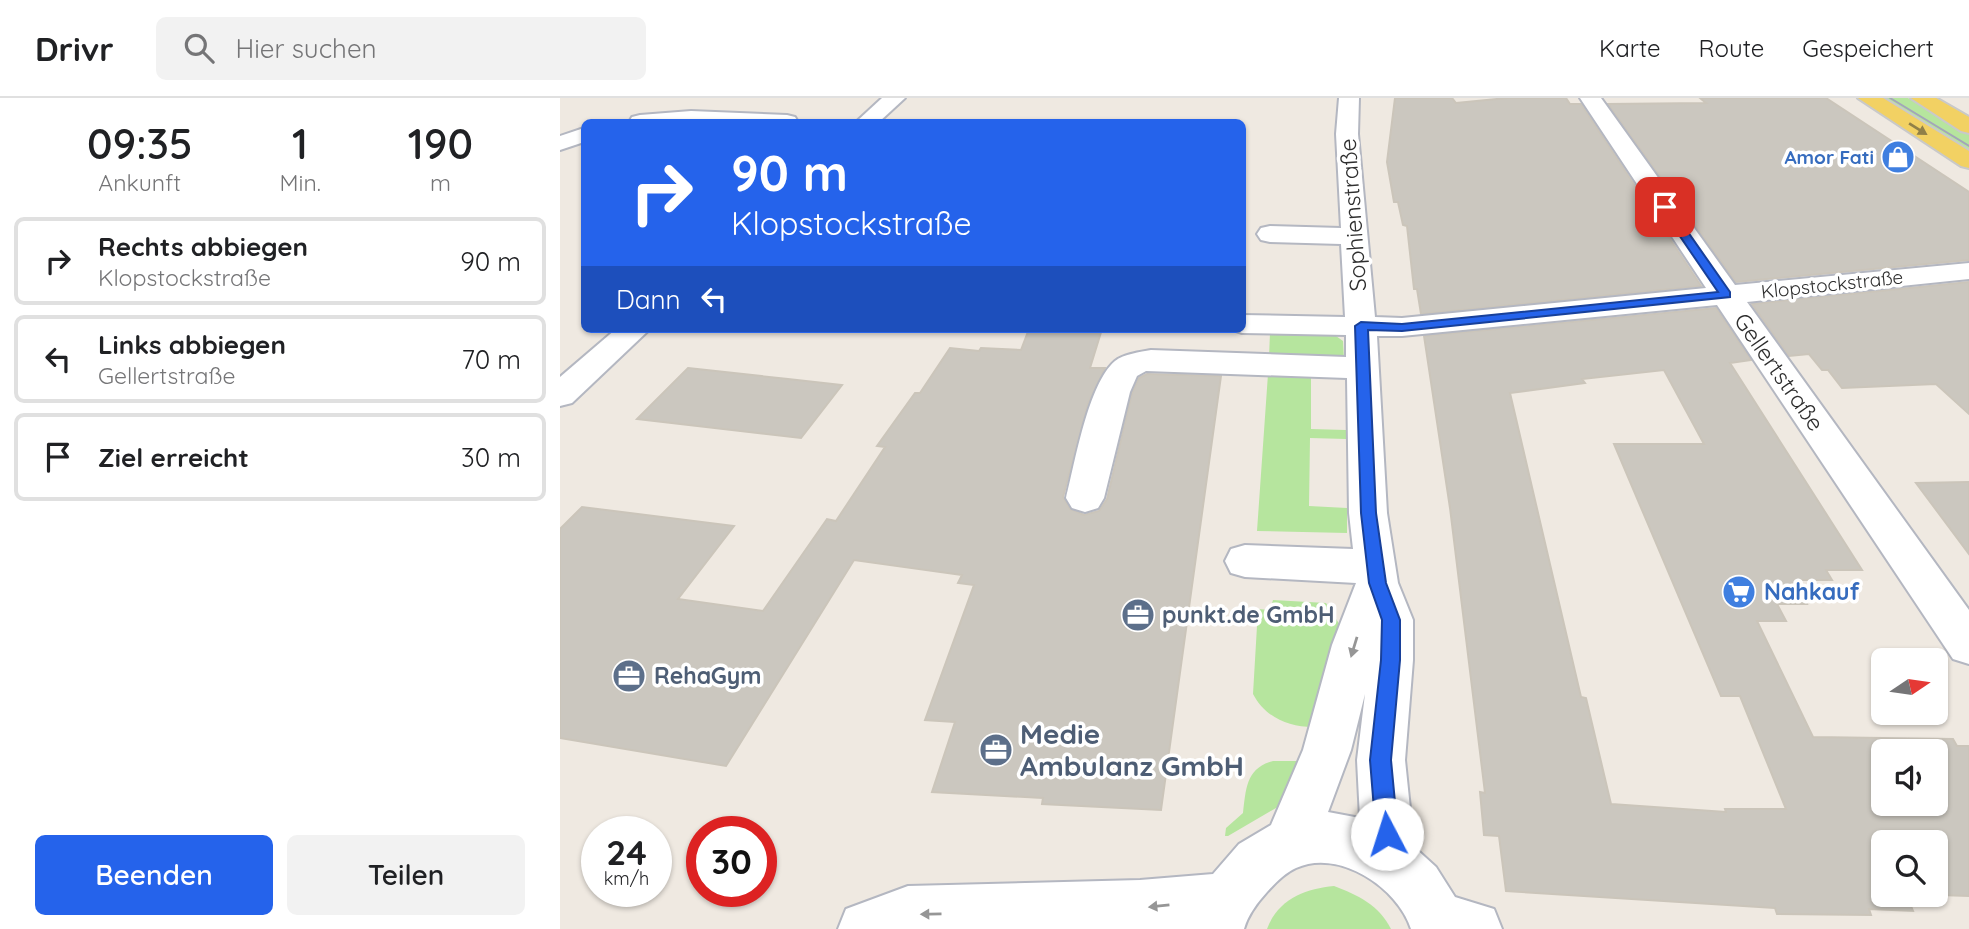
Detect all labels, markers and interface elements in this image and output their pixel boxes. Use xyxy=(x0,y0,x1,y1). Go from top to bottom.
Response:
search box xyxy=(156,17,646,80)
text: Drivr xyxy=(35,28,114,69)
icon: search xyxy=(180,29,218,67)
text: Hier suchen xyxy=(236,32,377,65)
text: Karte xyxy=(1599,33,1661,63)
text: Route xyxy=(1699,33,1764,63)
text: Gespeichert xyxy=(1802,33,1934,63)
text: 09:35 xyxy=(87,117,193,170)
text: 1 xyxy=(292,117,308,170)
text: 190 xyxy=(408,117,473,170)
one-way arrow xyxy=(1909,123,1928,136)
street label: Sophienstraße xyxy=(1333,138,1372,292)
shop icon: Amor Fati xyxy=(1879,138,1917,176)
text: 90 m xyxy=(731,142,848,203)
place label: Amor Fati xyxy=(1784,145,1874,169)
icon: right xyxy=(616,147,707,238)
text: Ankunft xyxy=(98,168,181,197)
text: Min. xyxy=(279,168,321,197)
text: m xyxy=(430,168,451,197)
pin xyxy=(1635,177,1695,237)
icon: arrive xyxy=(1646,188,1684,226)
text: Klopstockstraße xyxy=(731,203,972,243)
text: Rechts abbiegen xyxy=(98,230,308,263)
icon: right xyxy=(39,242,77,280)
text: 90 m xyxy=(460,245,521,278)
text: Klopstockstraße xyxy=(98,263,271,292)
street label: Klopstockstraße xyxy=(1760,265,1904,303)
icon: left xyxy=(695,280,733,318)
text: Dann xyxy=(616,283,681,316)
street label: Gellertstraße xyxy=(1728,307,1831,436)
text: Links abbiegen xyxy=(98,328,286,361)
icon: left xyxy=(39,340,77,378)
text: 70 m xyxy=(461,343,521,376)
text: Gellertstraße xyxy=(98,361,235,390)
icon: arrive xyxy=(39,438,77,476)
text: Ziel erreicht xyxy=(98,441,249,474)
text: 30 m xyxy=(461,441,521,474)
supermarket icon: Nahkauf xyxy=(1720,573,1758,611)
place label: Nahkauf xyxy=(1764,577,1860,606)
office icon: punkt.de GmbH xyxy=(1119,596,1157,634)
place label: punkt.de GmbH xyxy=(1162,600,1335,629)
one-way arrow xyxy=(1348,637,1358,658)
north arrow xyxy=(1871,648,1948,724)
map controls xyxy=(1871,648,1948,907)
office icon: RehaGym xyxy=(610,657,648,695)
place label: RehaGym xyxy=(654,661,761,690)
place label: Medie Ambulanz GmbH xyxy=(1020,716,1244,783)
office icon: Medie Ambulanz GmbH xyxy=(977,731,1015,769)
button: sound xyxy=(1871,739,1948,816)
position arrow xyxy=(1350,797,1424,871)
speed limit sign: 30 xyxy=(686,816,777,907)
text: 24 xyxy=(606,830,647,874)
button: search xyxy=(1871,830,1948,907)
button: Beenden xyxy=(35,835,273,915)
button: Teilen xyxy=(287,835,525,915)
text: km/h xyxy=(604,867,649,890)
one-way arrow xyxy=(1148,901,1170,912)
one-way arrow xyxy=(920,908,942,919)

